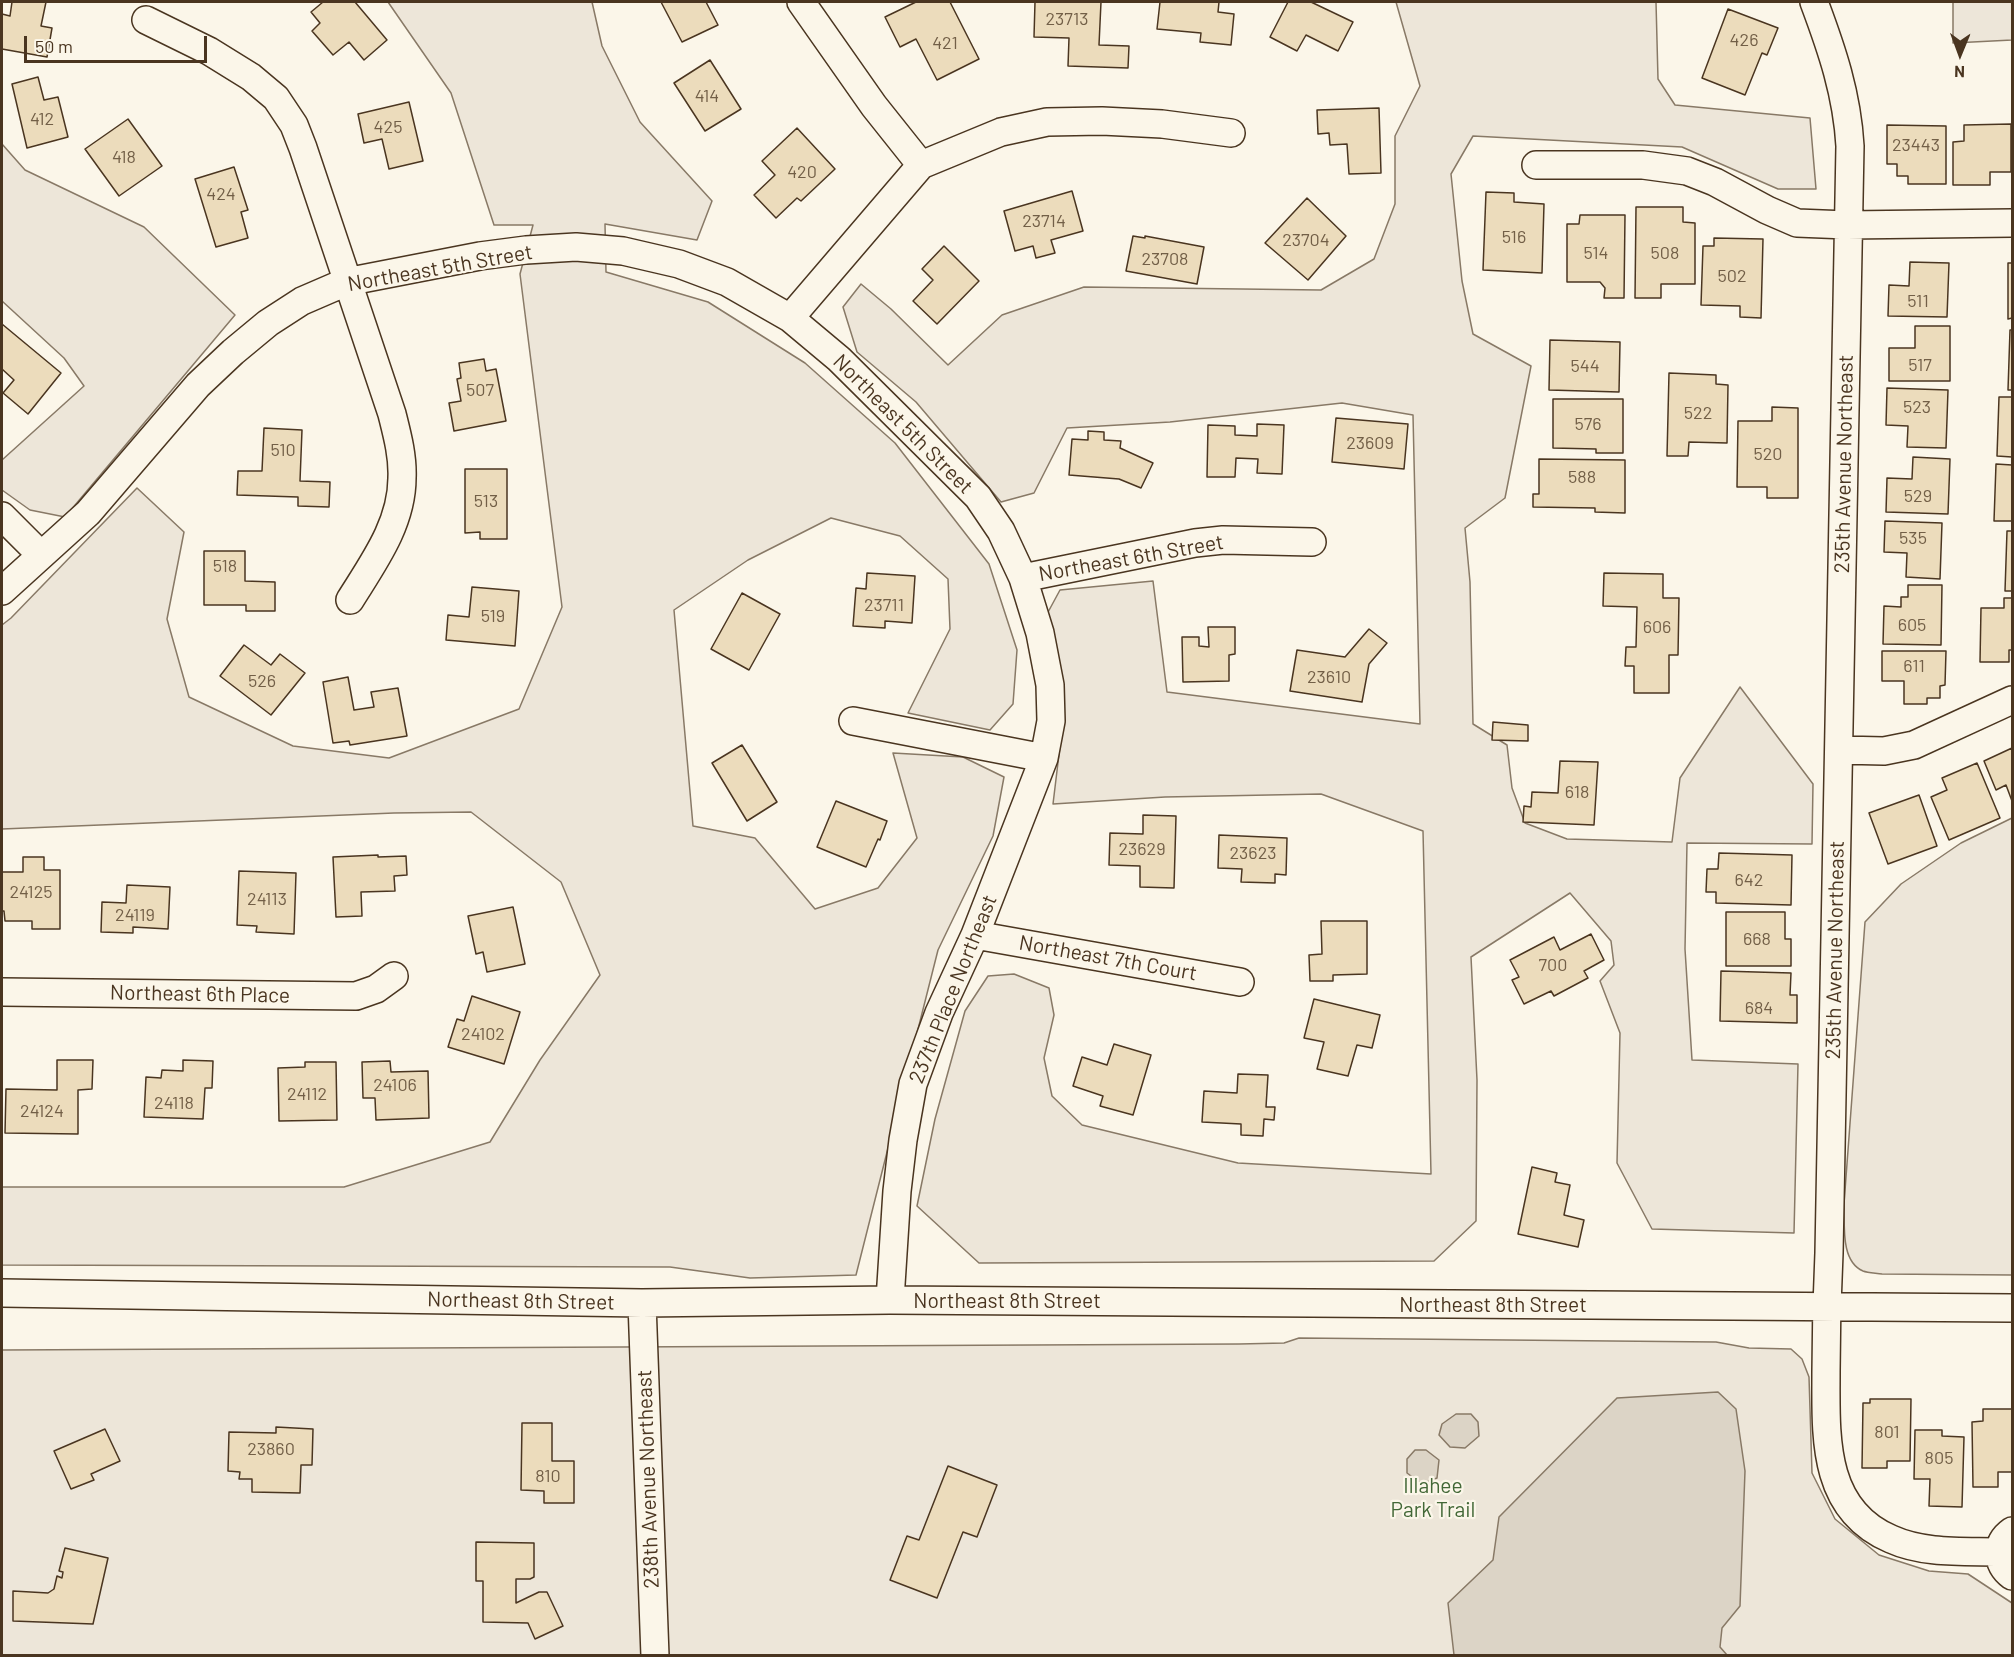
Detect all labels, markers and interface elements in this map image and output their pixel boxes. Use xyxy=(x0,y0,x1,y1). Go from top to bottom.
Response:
house number: 23713 xyxy=(1046,8,1088,30)
scale bar xyxy=(27,24,210,62)
north arrow xyxy=(1930,24,1990,84)
house number: 426 xyxy=(1730,29,1758,51)
house number: 421 xyxy=(932,32,958,54)
text: 50 m xyxy=(35,35,73,57)
text: N xyxy=(1954,63,1965,82)
house number: 414 xyxy=(695,85,719,107)
house number: 412 xyxy=(30,108,54,130)
house number: 425 xyxy=(374,116,402,138)
house number: 23443 xyxy=(1892,134,1940,156)
house number: 418 xyxy=(112,146,136,168)
house number: 420 xyxy=(787,161,817,183)
house number: 424 xyxy=(206,183,236,205)
house number: 23714 xyxy=(1022,210,1066,232)
house number: 516 xyxy=(1502,226,1526,248)
house number: 23704 xyxy=(1282,229,1330,251)
street label: Northeast 5th Street xyxy=(346,239,534,297)
house number: 514 xyxy=(1584,242,1608,264)
house number: 508 xyxy=(1651,242,1679,264)
house number: 23708 xyxy=(1142,248,1188,270)
house number: 502 xyxy=(1717,265,1747,287)
house number: 511 xyxy=(1907,290,1929,312)
street label: Northeast 5th Street xyxy=(828,349,978,499)
street label: 235th Avenue Northeast xyxy=(1829,354,1859,574)
house number: 517 xyxy=(1908,354,1932,376)
house number: 544 xyxy=(1570,355,1600,377)
house number: 507 xyxy=(466,379,494,401)
house number: 523 xyxy=(1903,396,1931,418)
house number: 522 xyxy=(1684,402,1712,424)
house number: 576 xyxy=(1574,413,1602,435)
house number: 23609 xyxy=(1346,432,1394,454)
house number: 510 xyxy=(270,439,296,461)
house number: 520 xyxy=(1753,443,1783,465)
house number: 588 xyxy=(1568,466,1596,488)
house number: 529 xyxy=(1904,485,1932,507)
house number: 513 xyxy=(474,490,498,512)
house number: 535 xyxy=(1899,527,1927,549)
street label: Northeast 6th Street xyxy=(1037,529,1225,587)
house number: 518 xyxy=(213,555,237,577)
house number: 23711 xyxy=(864,594,904,616)
house number: 519 xyxy=(481,605,505,627)
house number: 605 xyxy=(1898,614,1926,636)
house number: 606 xyxy=(1643,616,1671,638)
house number: 611 xyxy=(1903,655,1925,677)
house number: 23610 xyxy=(1307,666,1351,688)
house number: 526 xyxy=(248,670,276,692)
house number: 618 xyxy=(1565,781,1589,803)
house number: 23629 xyxy=(1118,838,1166,860)
street label: 235th Avenue Northeast xyxy=(1820,840,1850,1060)
house number: 23623 xyxy=(1230,842,1276,864)
house number: 642 xyxy=(1735,869,1763,891)
house number: 24125 xyxy=(9,881,53,903)
house number: 24113 xyxy=(247,888,287,910)
street label: 237th Place Northeast xyxy=(904,891,1002,1087)
house number: 24119 xyxy=(115,904,155,926)
house number: 668 xyxy=(1743,928,1771,950)
street label: Northeast 7th Court xyxy=(1017,930,1199,986)
house number: 700 xyxy=(1539,954,1567,976)
street label: Northeast 6th Place xyxy=(110,980,290,1008)
house number: 684 xyxy=(1745,997,1773,1019)
house number: 24102 xyxy=(461,1023,505,1045)
house number: 24106 xyxy=(373,1074,417,1096)
house number: 24112 xyxy=(287,1083,327,1105)
house number: 24118 xyxy=(154,1092,194,1114)
house number: 24124 xyxy=(20,1100,64,1122)
street label: Northeast 8th Street xyxy=(427,1287,615,1315)
street label: Northeast 8th Street xyxy=(913,1288,1101,1314)
street label: Northeast 8th Street xyxy=(1399,1292,1587,1318)
street label: 238th Avenue Northeast xyxy=(632,1369,664,1589)
house number: 801 xyxy=(1874,1421,1900,1443)
house number: 23860 xyxy=(247,1438,295,1460)
house number: 805 xyxy=(1925,1447,1953,1469)
house number: 810 xyxy=(535,1465,561,1487)
park label: Illahee Park Trail xyxy=(1391,1473,1475,1523)

